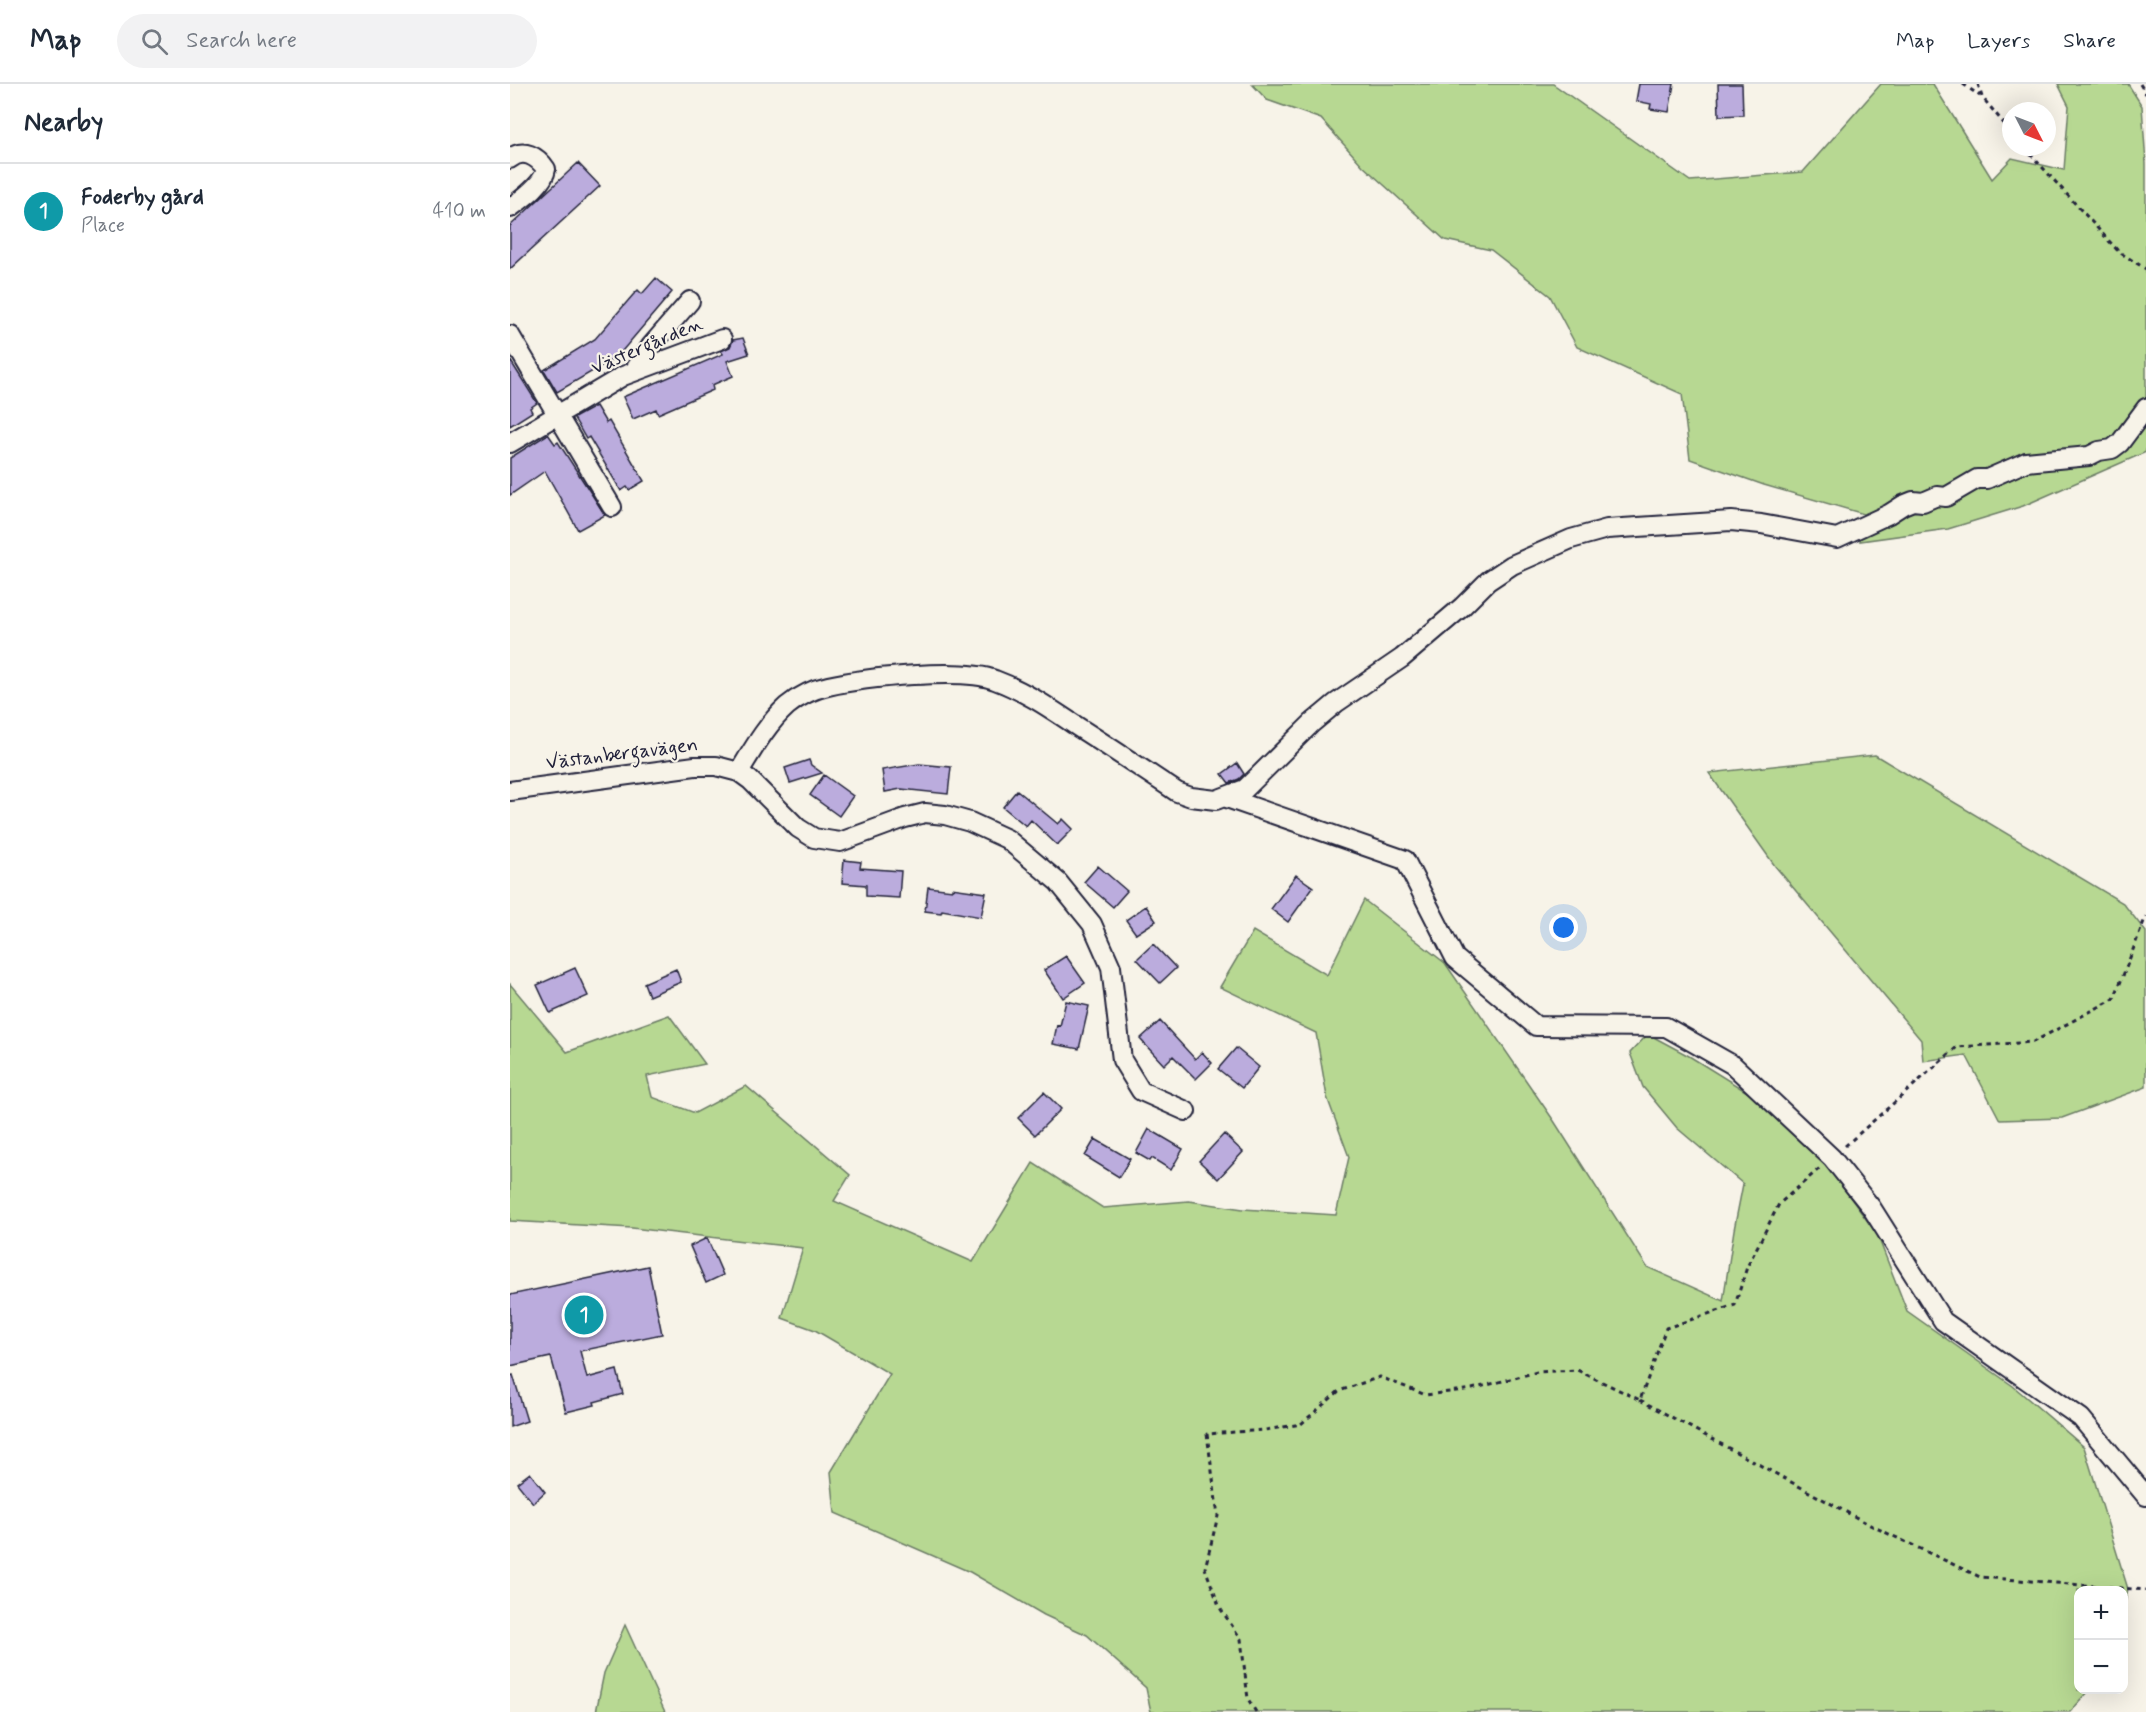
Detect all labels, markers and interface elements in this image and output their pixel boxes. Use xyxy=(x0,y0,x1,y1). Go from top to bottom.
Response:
search box xyxy=(117,14,537,68)
text: Map xyxy=(30,23,81,60)
icon: search xyxy=(138,25,171,58)
text: Search here xyxy=(186,27,297,55)
text: Map xyxy=(1896,27,1934,55)
text: Layers xyxy=(1967,27,2030,55)
text: Share xyxy=(2063,27,2116,55)
north arrow xyxy=(2002,102,2056,156)
text: Nearby xyxy=(24,106,103,140)
text: Foderby gård xyxy=(81,184,204,212)
text: 1 xyxy=(39,198,48,225)
text: 410 m xyxy=(432,198,486,225)
text: Place xyxy=(81,212,125,239)
street label: Västergården xyxy=(587,310,708,383)
street label: Västanbergavägen xyxy=(544,731,700,779)
your location xyxy=(1549,913,1578,942)
pin: 1 xyxy=(564,1292,604,1338)
map controls xyxy=(2074,1586,2128,1694)
button: + xyxy=(2074,1586,2128,1640)
button: − xyxy=(2074,1640,2128,1694)

